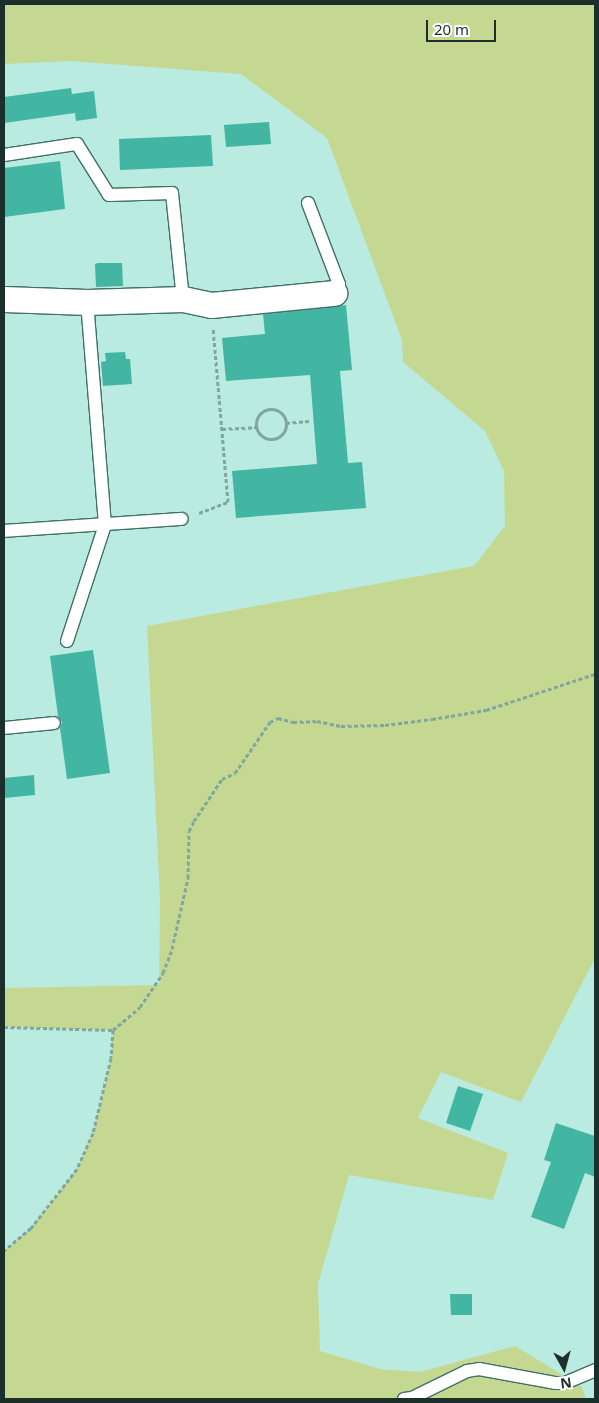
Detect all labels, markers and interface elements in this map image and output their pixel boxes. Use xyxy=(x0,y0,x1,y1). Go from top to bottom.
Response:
scale bar xyxy=(429,10,499,42)
text: 20 m xyxy=(434,19,469,39)
north arrow xyxy=(539,1343,589,1393)
text: N xyxy=(559,1373,573,1394)

